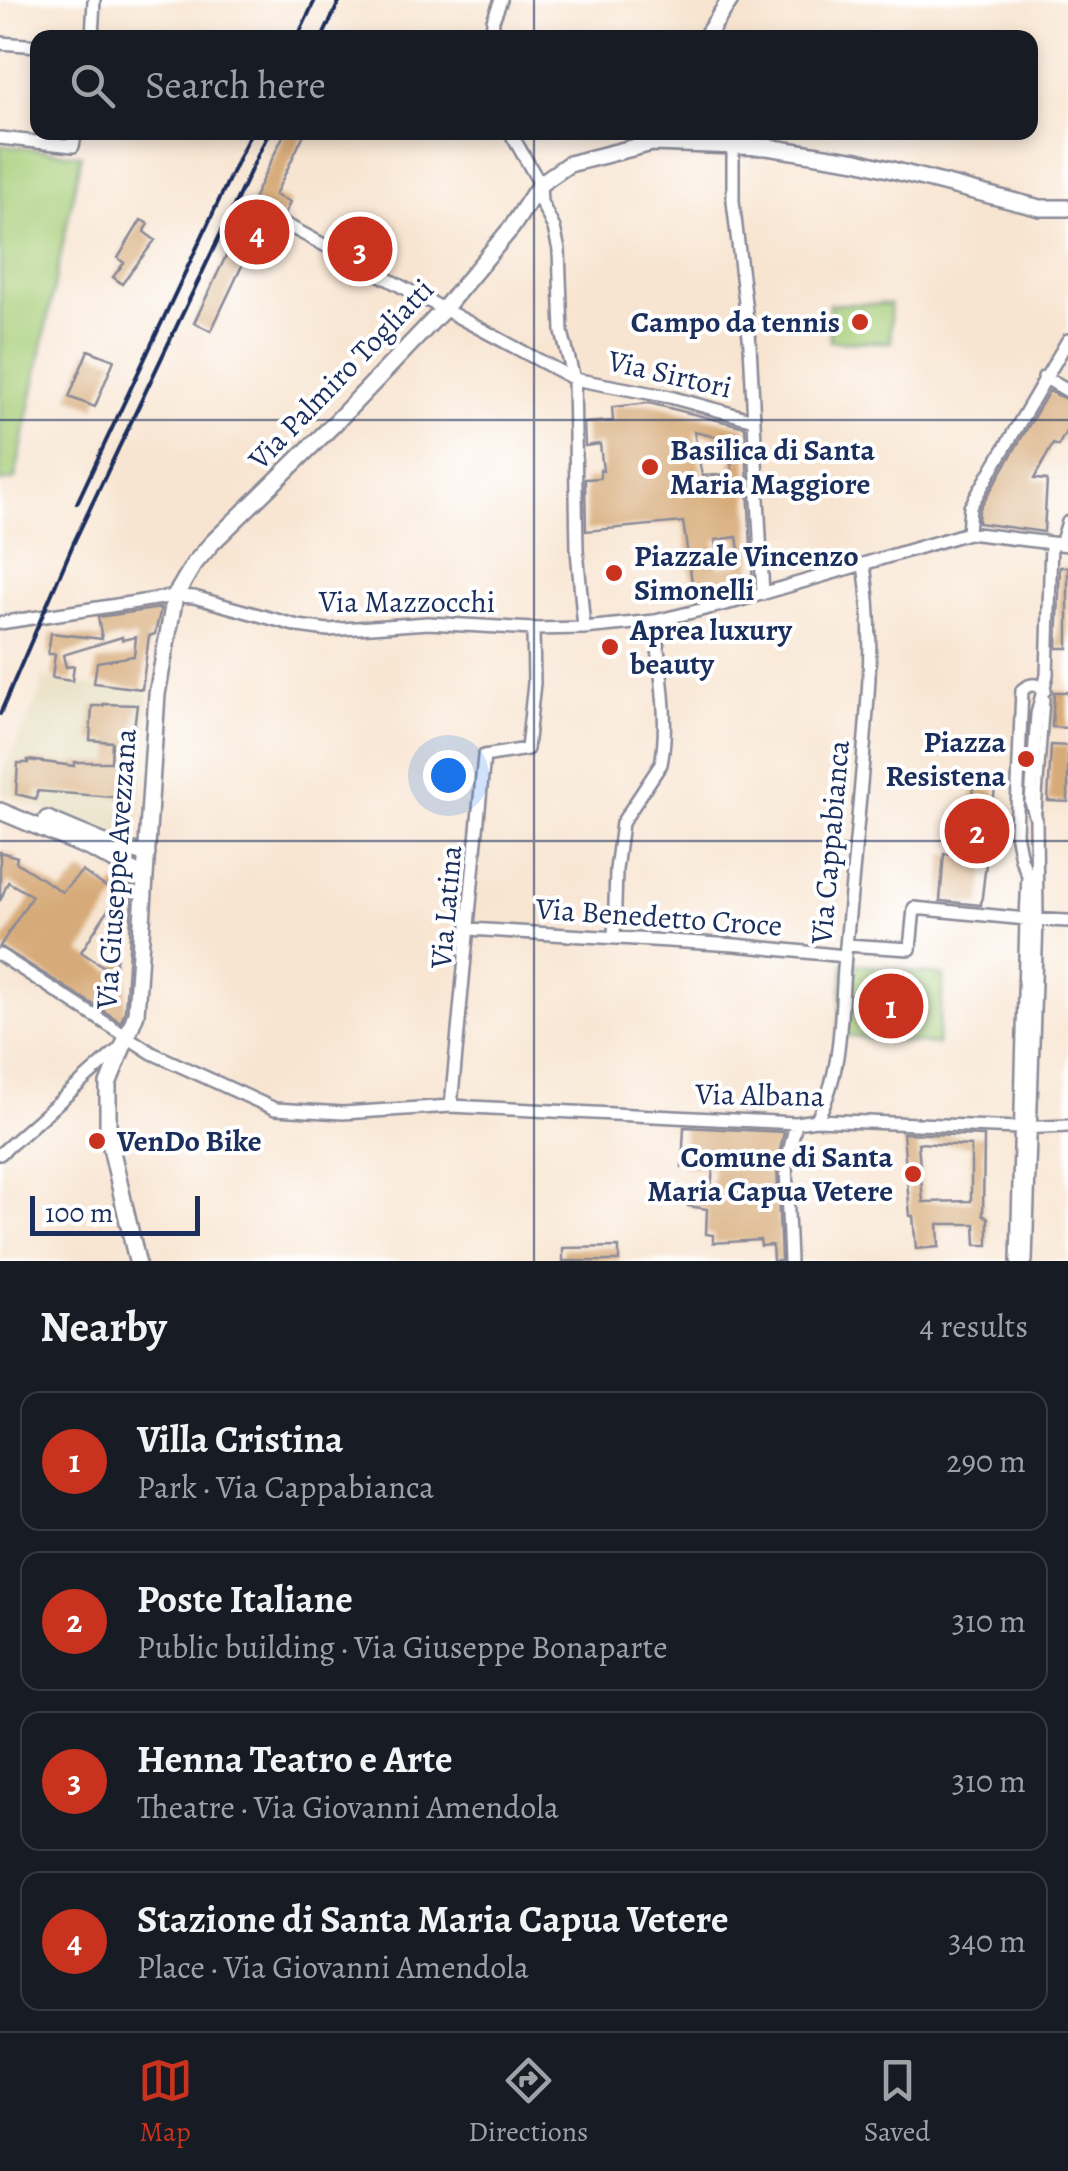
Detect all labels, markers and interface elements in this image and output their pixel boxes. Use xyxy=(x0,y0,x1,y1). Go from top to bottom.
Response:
search box xyxy=(30,30,1038,140)
icon: search xyxy=(65,58,120,113)
text: Search here xyxy=(145,59,326,111)
pin: 4 xyxy=(224,194,290,270)
pin: 3 xyxy=(328,212,392,286)
street label: Via Palmiro Togliatti xyxy=(239,270,442,479)
place label: Campo da tennis xyxy=(631,302,840,342)
marker: Campo da tennis xyxy=(849,311,871,333)
street label: Via Sirtori xyxy=(603,340,736,408)
place label: Basilica di Santa Maria Maggiore xyxy=(670,430,875,504)
marker: Basilica di Santa Maria Maggiore xyxy=(639,456,661,478)
place label: Piazzale Vincenzo Simonelli xyxy=(634,536,859,610)
marker: Piazzale Vincenzo Simonelli xyxy=(603,562,625,584)
street label: Via Mazzocchi xyxy=(318,582,495,622)
place label: Aprea luxury beauty xyxy=(629,610,793,684)
marker: Aprea luxury beauty xyxy=(599,636,621,658)
place label: Piazza Resistena xyxy=(885,722,1007,796)
street label: Via Giuseppe Avezzana xyxy=(86,727,146,1012)
street label: Via Cappabianca xyxy=(801,738,859,947)
marker: Piazza Resistena xyxy=(1015,748,1037,770)
your location xyxy=(423,750,474,801)
pin: 2 xyxy=(944,794,1010,868)
street label: Via Latina xyxy=(421,844,471,971)
street label: Via Benedetto Croce xyxy=(534,888,783,946)
pin: 1 xyxy=(858,968,924,1044)
street label: Via Albana xyxy=(694,1074,825,1116)
place label: VenDo Bike xyxy=(116,1121,262,1161)
marker: VenDo Bike xyxy=(86,1130,108,1152)
place label: Comune di Santa Maria Capua Vetere xyxy=(647,1137,893,1211)
marker: Comune di Santa Maria Capua Vetere xyxy=(902,1163,924,1185)
scale bar xyxy=(30,1191,200,1236)
text: 100 m xyxy=(45,1194,113,1232)
text: Nearby xyxy=(40,1298,167,1355)
text: 4 results xyxy=(919,1304,1028,1348)
text: Villa Cristina xyxy=(137,1413,343,1465)
text: 1 xyxy=(69,1439,80,1483)
text: 290 m xyxy=(946,1439,1026,1483)
text: Park · Via Cappabianca xyxy=(137,1465,434,1509)
text: Poste Italiane xyxy=(137,1573,353,1625)
text: 2 xyxy=(67,1599,82,1643)
text: 310 m xyxy=(952,1599,1026,1643)
text: Public building · Via Giuseppe Bonaparte xyxy=(137,1625,667,1669)
text: Henna Teatro e Arte xyxy=(137,1733,453,1785)
text: 3 xyxy=(68,1759,81,1803)
text: 310 m xyxy=(952,1759,1026,1803)
text: Theatre · Via Giovanni Amendola xyxy=(137,1785,559,1829)
text: Stazione di Santa Maria Capua Vetere xyxy=(137,1893,729,1945)
text: 4 xyxy=(67,1919,82,1963)
text: 340 m xyxy=(948,1919,1026,1963)
text: Place · Via Giovanni Amendola xyxy=(137,1945,529,1989)
tab: Map xyxy=(138,2053,193,2151)
tab: Directions xyxy=(468,2053,588,2151)
tab: Saved xyxy=(864,2053,930,2151)

